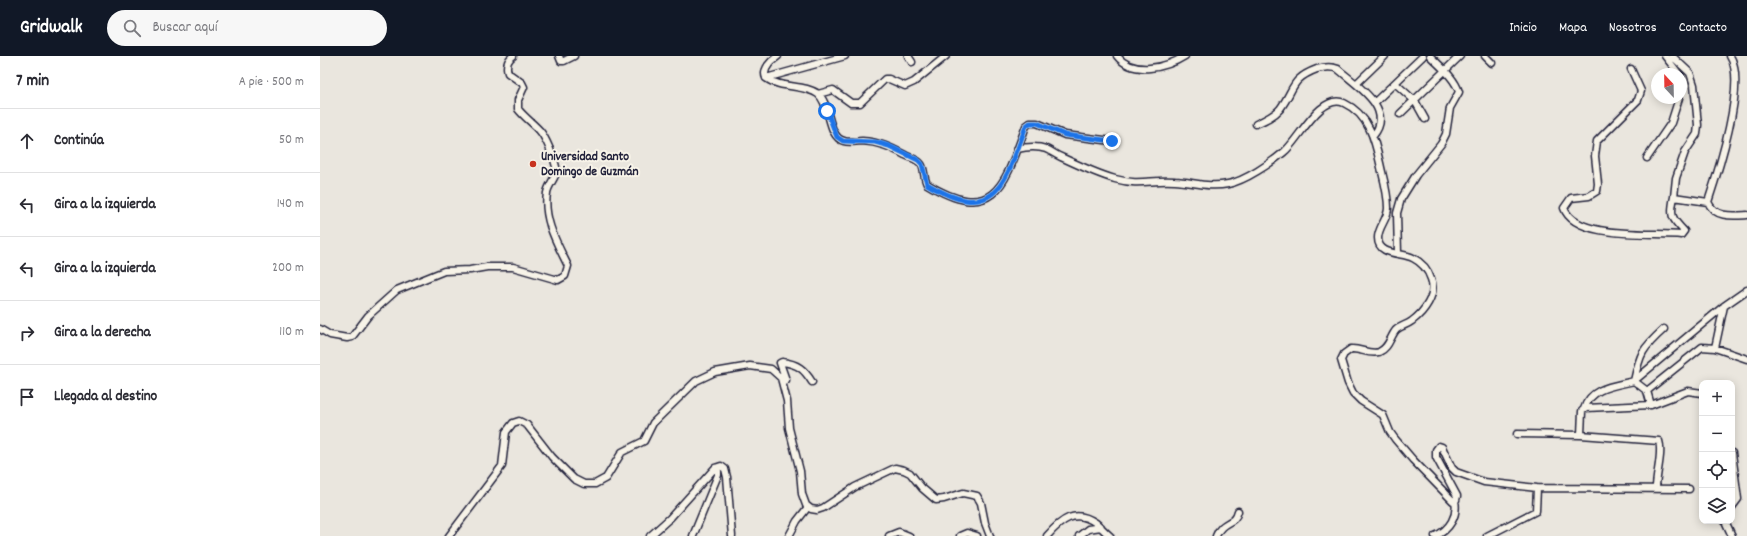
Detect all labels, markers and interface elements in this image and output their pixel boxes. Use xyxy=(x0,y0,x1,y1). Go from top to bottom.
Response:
search box xyxy=(107,10,387,46)
text: Gridwalk xyxy=(20,15,83,42)
icon: search xyxy=(121,17,143,39)
text: Buscar aquí xyxy=(153,17,217,39)
text: Inicio xyxy=(1509,18,1537,38)
text: Mapa xyxy=(1559,18,1587,38)
text: Nosotros xyxy=(1609,18,1657,38)
text: Contacto xyxy=(1679,18,1727,38)
north arrow xyxy=(1651,68,1687,104)
text: 7 min xyxy=(16,70,49,94)
text: A pie · 500 m xyxy=(239,73,304,92)
route start xyxy=(818,102,836,120)
icon: ahead xyxy=(16,130,38,152)
text: Continúa xyxy=(54,130,104,152)
text: 50 m xyxy=(279,131,304,150)
route end xyxy=(1103,132,1121,150)
place label: Universidad Santo Domingo de Guzmán xyxy=(541,148,639,182)
marker: Universidad Santo Domingo de Guzmán xyxy=(528,159,538,169)
icon: left xyxy=(16,194,38,216)
text: Gira a la izquierda xyxy=(54,194,155,216)
text: 140 m xyxy=(277,195,304,214)
icon: left xyxy=(16,258,38,280)
text: Gira a la izquierda xyxy=(54,258,155,280)
text: 200 m xyxy=(272,259,304,278)
icon: right xyxy=(16,322,38,344)
text: Gira a la derecha xyxy=(54,322,151,344)
text: 110 m xyxy=(279,323,304,342)
map controls xyxy=(1699,380,1735,524)
button: + xyxy=(1699,380,1735,416)
icon: arrive xyxy=(16,386,38,408)
text: Llegada al destino xyxy=(54,386,157,408)
button: − xyxy=(1699,416,1735,452)
button: locate xyxy=(1699,452,1735,488)
button: layers xyxy=(1699,488,1735,524)

